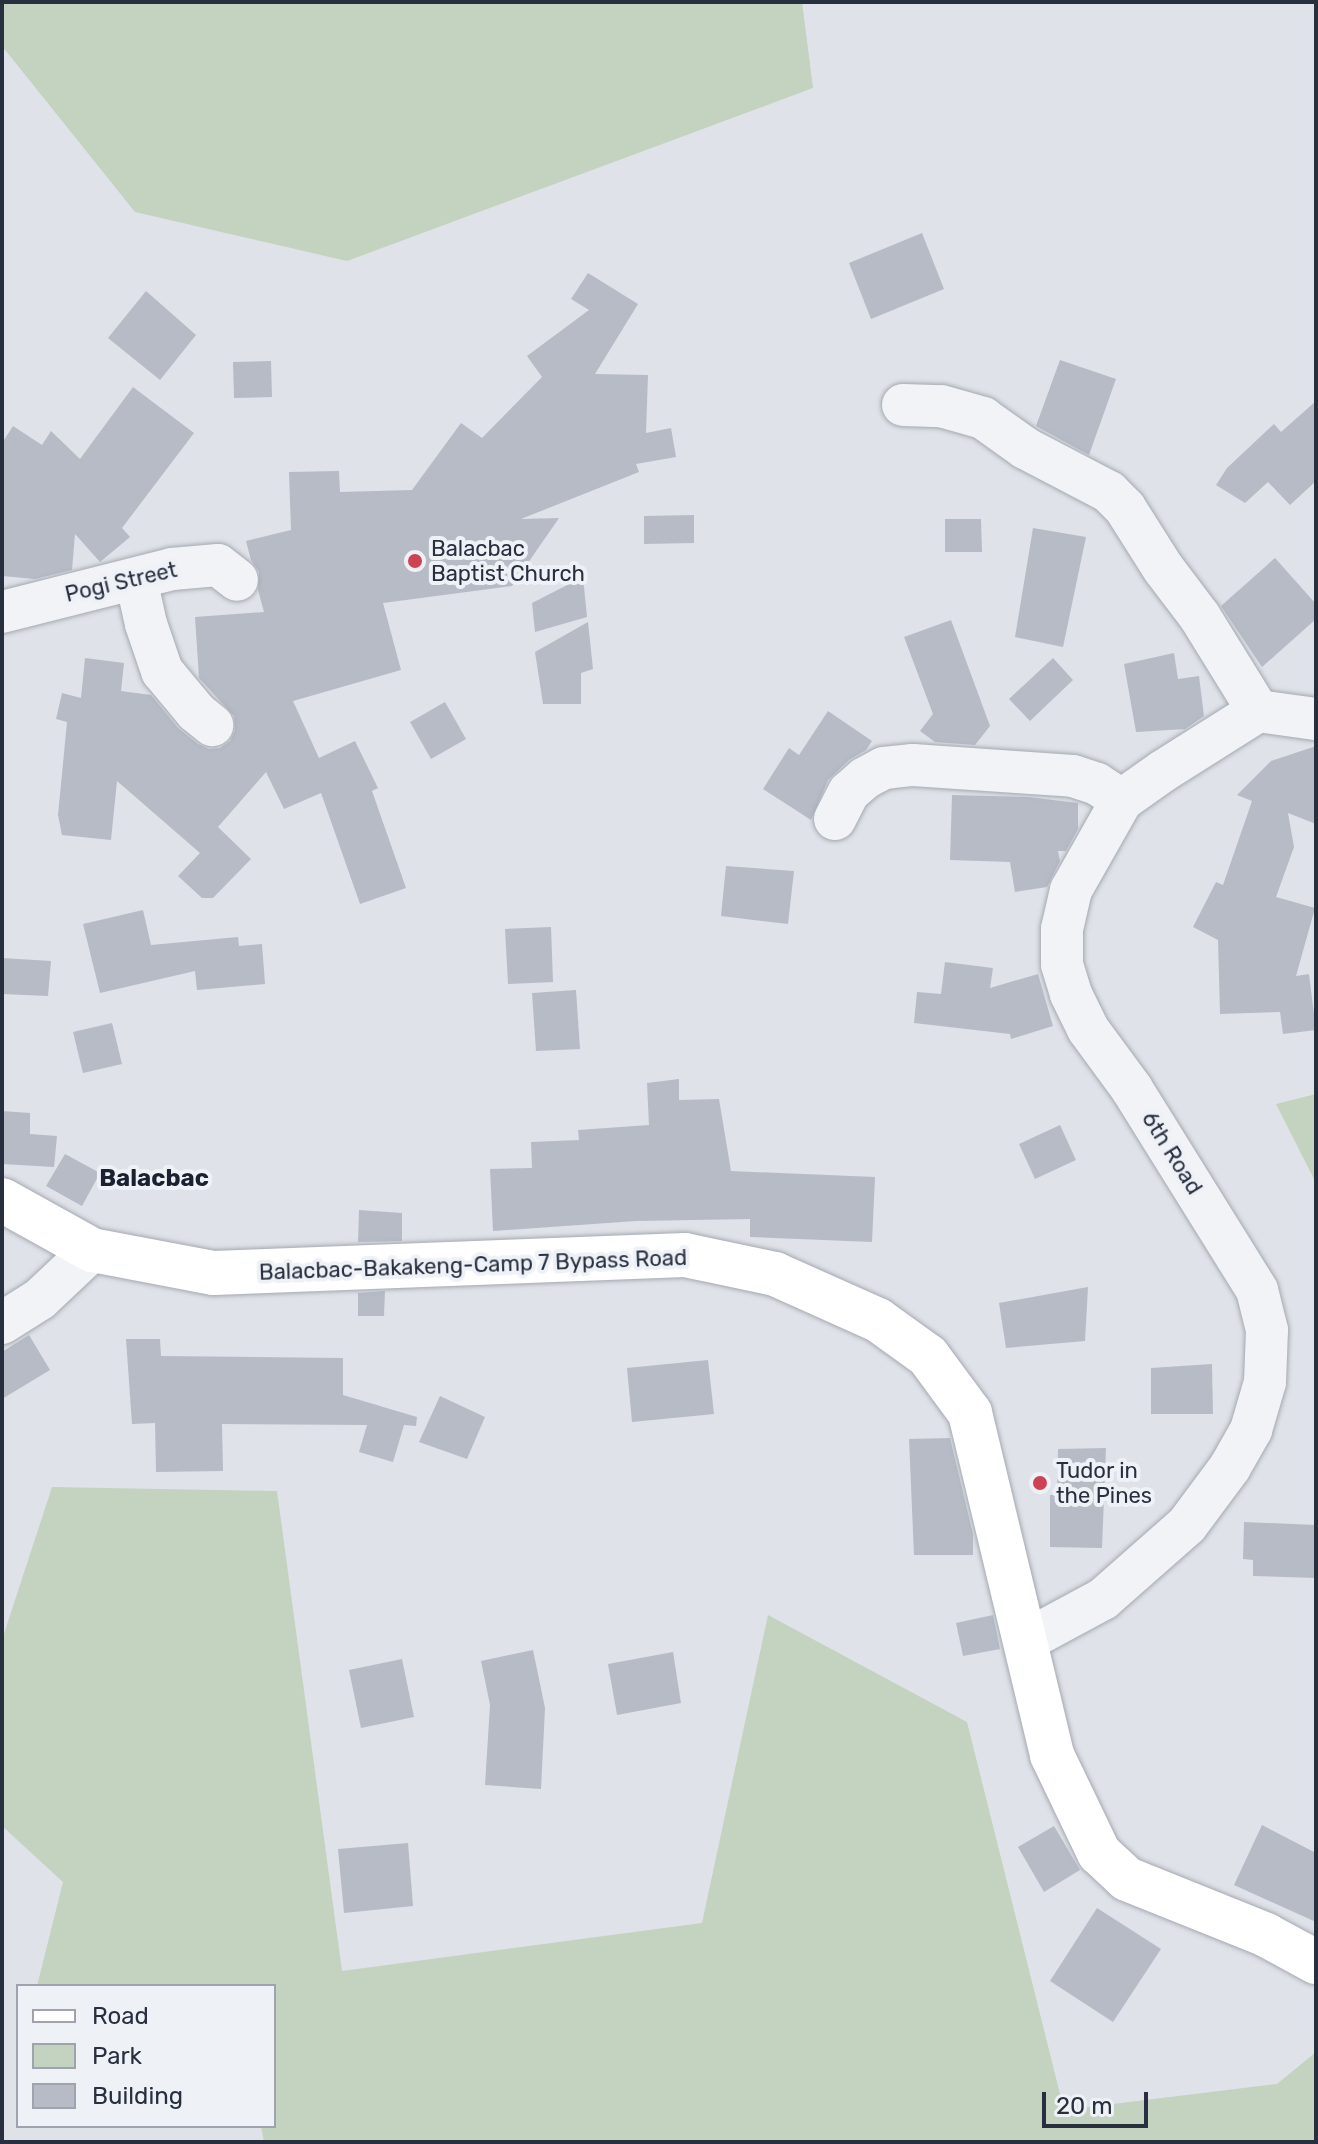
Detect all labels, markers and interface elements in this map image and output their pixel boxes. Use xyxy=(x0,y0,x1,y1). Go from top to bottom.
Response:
place label: Balacbac Baptist Church xyxy=(431,535,585,586)
marker: Balacbac Baptist Church xyxy=(406,552,424,570)
street label: Pogi Street xyxy=(62,556,180,608)
street label: 6th Road xyxy=(1136,1107,1208,1199)
district label: Balacbac xyxy=(99,1165,209,1193)
street label: Balacbac-Bakakeng-Camp 7 Bypass Road xyxy=(259,1244,687,1286)
place label: Tudor in the Pines xyxy=(1056,1457,1152,1508)
marker: Tudor in the Pines xyxy=(1031,1474,1049,1492)
legend xyxy=(16,1984,276,2128)
text: Road xyxy=(92,2002,149,2030)
text: Park xyxy=(92,2042,142,2070)
scale bar xyxy=(1046,2076,1152,2126)
text: Building xyxy=(92,2082,183,2110)
text: 20 m xyxy=(1056,2092,1113,2120)

